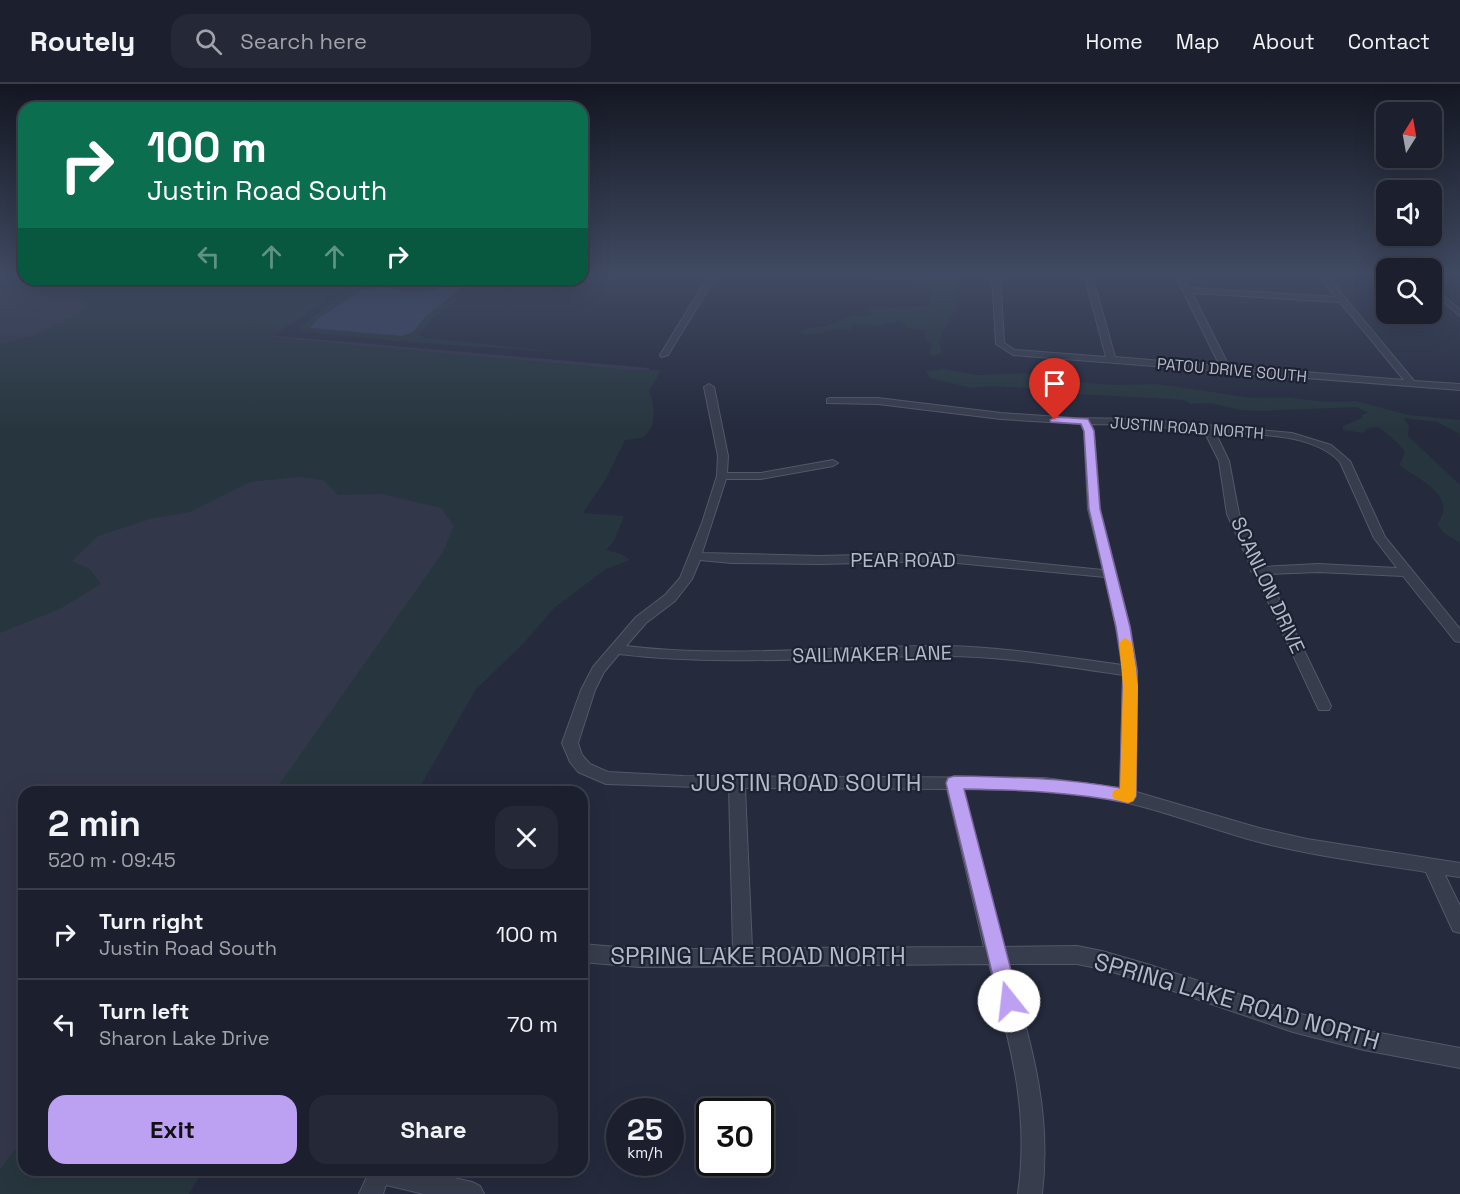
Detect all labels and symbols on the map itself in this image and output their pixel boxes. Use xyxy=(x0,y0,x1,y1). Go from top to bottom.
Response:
north arrow xyxy=(1376,102,1442,168)
street label: PATOU DRIVE SOUTH xyxy=(1156,353,1308,387)
pin xyxy=(1029,358,1080,420)
street label: JUSTIN ROAD NORTH xyxy=(1109,412,1265,444)
street label: SCANLON DRIVE xyxy=(1225,513,1311,657)
street label: PEAR ROAD xyxy=(850,547,956,573)
street label: SAILMAKER LANE xyxy=(792,640,952,668)
street label: JUSTIN ROAD SOUTH xyxy=(690,767,922,798)
street label: SPRING LAKE ROAD NORTH xyxy=(610,940,906,971)
street label: SPRING LAKE ROAD NORTH xyxy=(1091,945,1383,1057)
position arrow xyxy=(977,969,1041,1033)
speed limit sign: 30 xyxy=(696,1098,774,1176)

